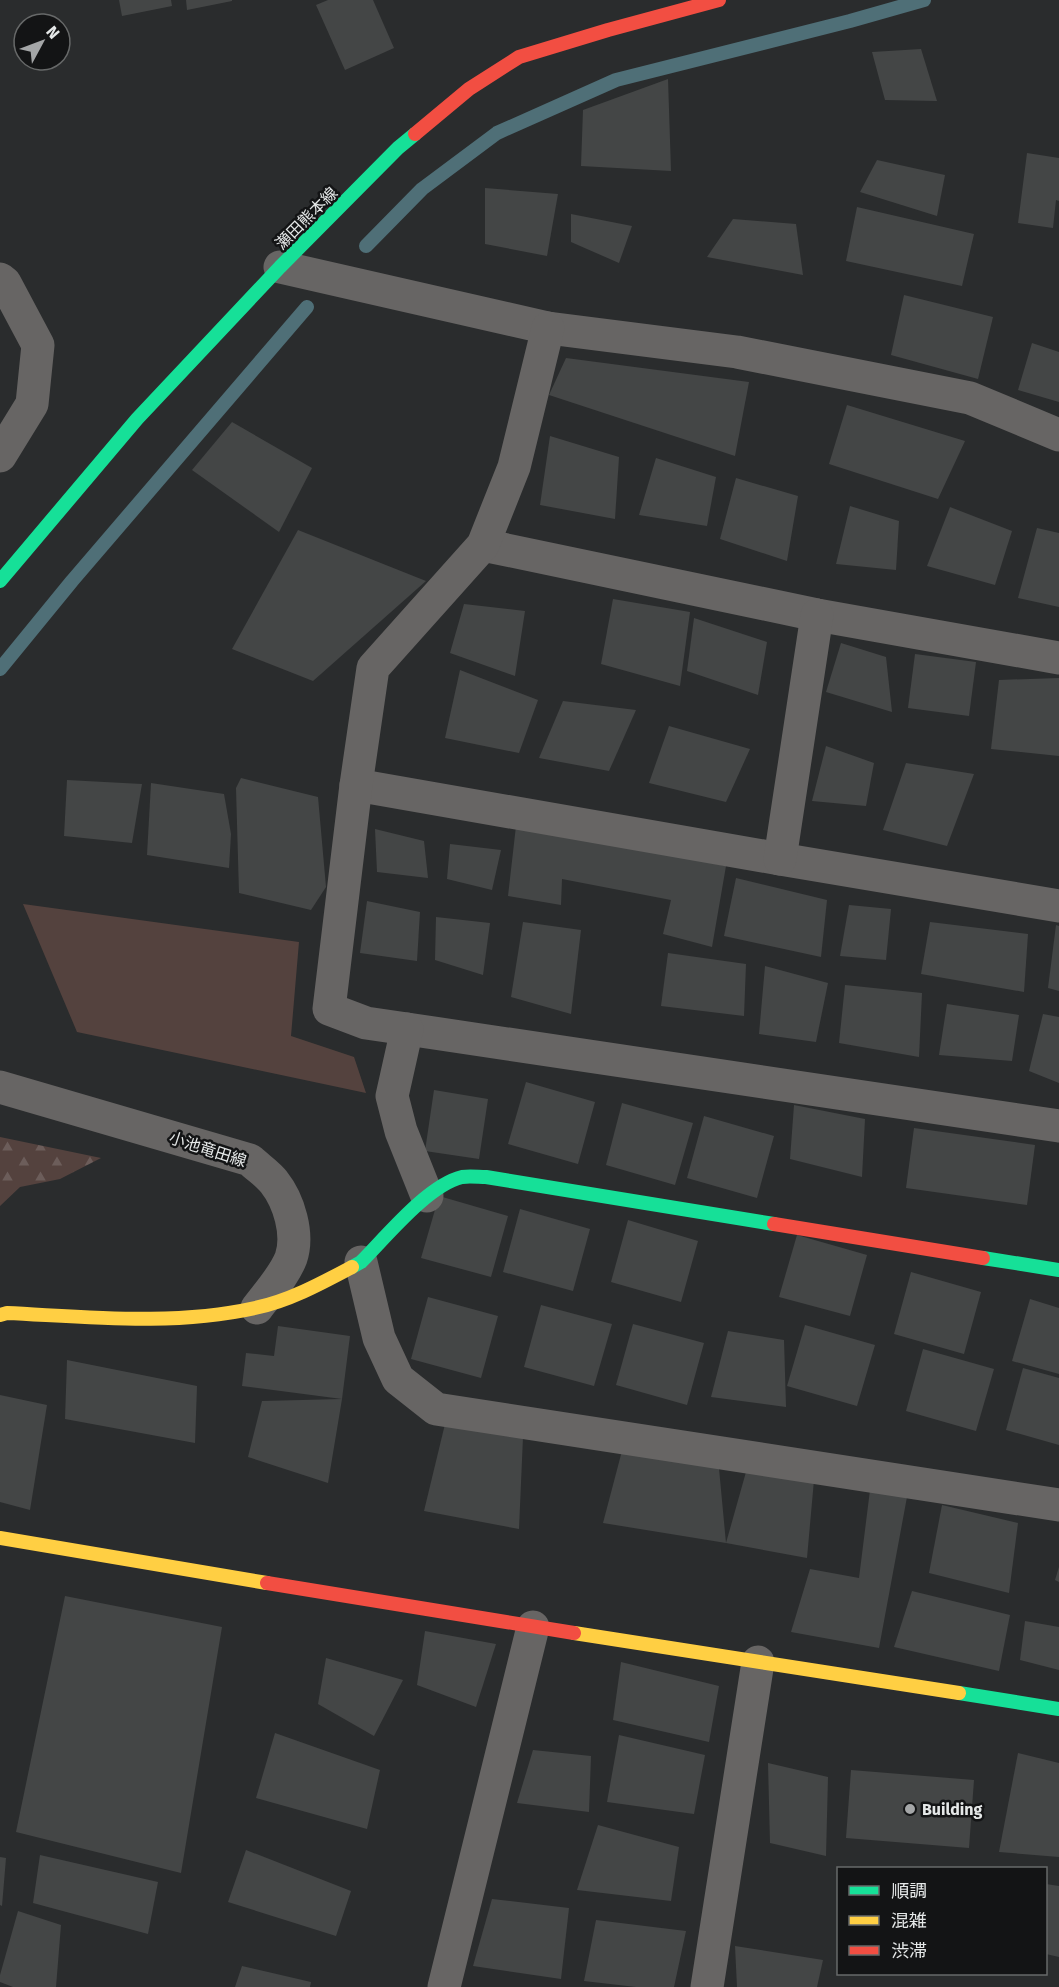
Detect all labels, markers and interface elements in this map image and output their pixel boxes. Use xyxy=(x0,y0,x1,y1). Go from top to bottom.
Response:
north arrow xyxy=(12,12,72,72)
text: N xyxy=(42,22,64,43)
street label: 瀬田熊本線 xyxy=(271,183,341,253)
street label: 小池竜田線 xyxy=(167,1128,249,1171)
place label: Building xyxy=(922,1800,983,1819)
marker: Building xyxy=(903,1802,917,1816)
legend xyxy=(837,1867,1047,1975)
text: 順調 xyxy=(891,1880,927,1902)
text: 混雑 xyxy=(891,1910,927,1932)
text: 渋滞 xyxy=(891,1940,927,1962)

